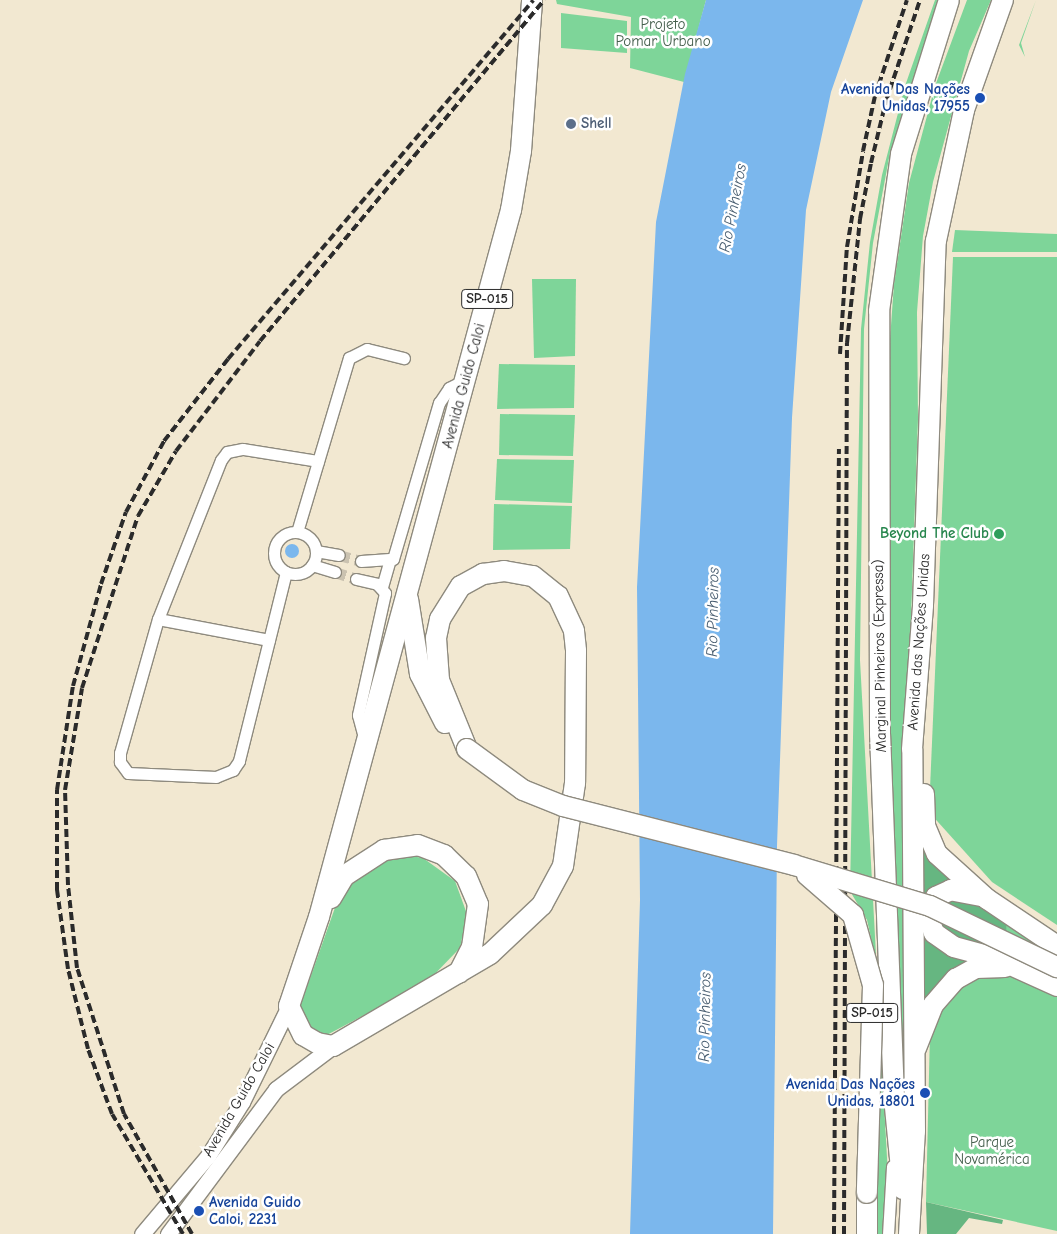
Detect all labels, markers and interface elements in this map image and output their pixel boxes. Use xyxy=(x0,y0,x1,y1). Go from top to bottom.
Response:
park label: Projeto Pomar Urbano xyxy=(615,15,711,50)
place label: Avenida Das Nações Unidas, 17955 xyxy=(841,80,970,115)
marker: Avenida Das Nações Unidas, 17955 xyxy=(974,92,986,104)
place label: Shell xyxy=(581,115,612,133)
marker: Shell xyxy=(565,118,577,130)
water label: Rio Pinheiros xyxy=(715,162,751,254)
road number: SP-015 xyxy=(461,288,513,310)
street label: Avenida Guido Caloi xyxy=(439,321,489,451)
place label: Beyond The Club xyxy=(880,525,989,543)
marker: Beyond The Club xyxy=(993,528,1005,540)
street label: Avenida das Nações Unidas xyxy=(904,553,934,731)
street label: Marginal Pinheiros (Expressa) xyxy=(869,559,891,753)
water label: Rio Pinheiros xyxy=(703,567,723,657)
water label: Rio Pinheiros xyxy=(695,972,715,1062)
road number: SP-015 xyxy=(846,1001,898,1024)
street label: Avenida Guido Caloi xyxy=(199,1040,279,1160)
place label: Avenida Das Nações Unidas, 18801 xyxy=(786,1075,915,1110)
marker: Avenida Das Nações Unidas, 18801 xyxy=(919,1087,931,1099)
park label: Parque Novamérica xyxy=(954,1133,1030,1168)
place label: Avenida Guido Caloi, 2231 xyxy=(209,1193,301,1228)
marker: Avenida Guido Caloi, 2231 xyxy=(193,1205,205,1217)

